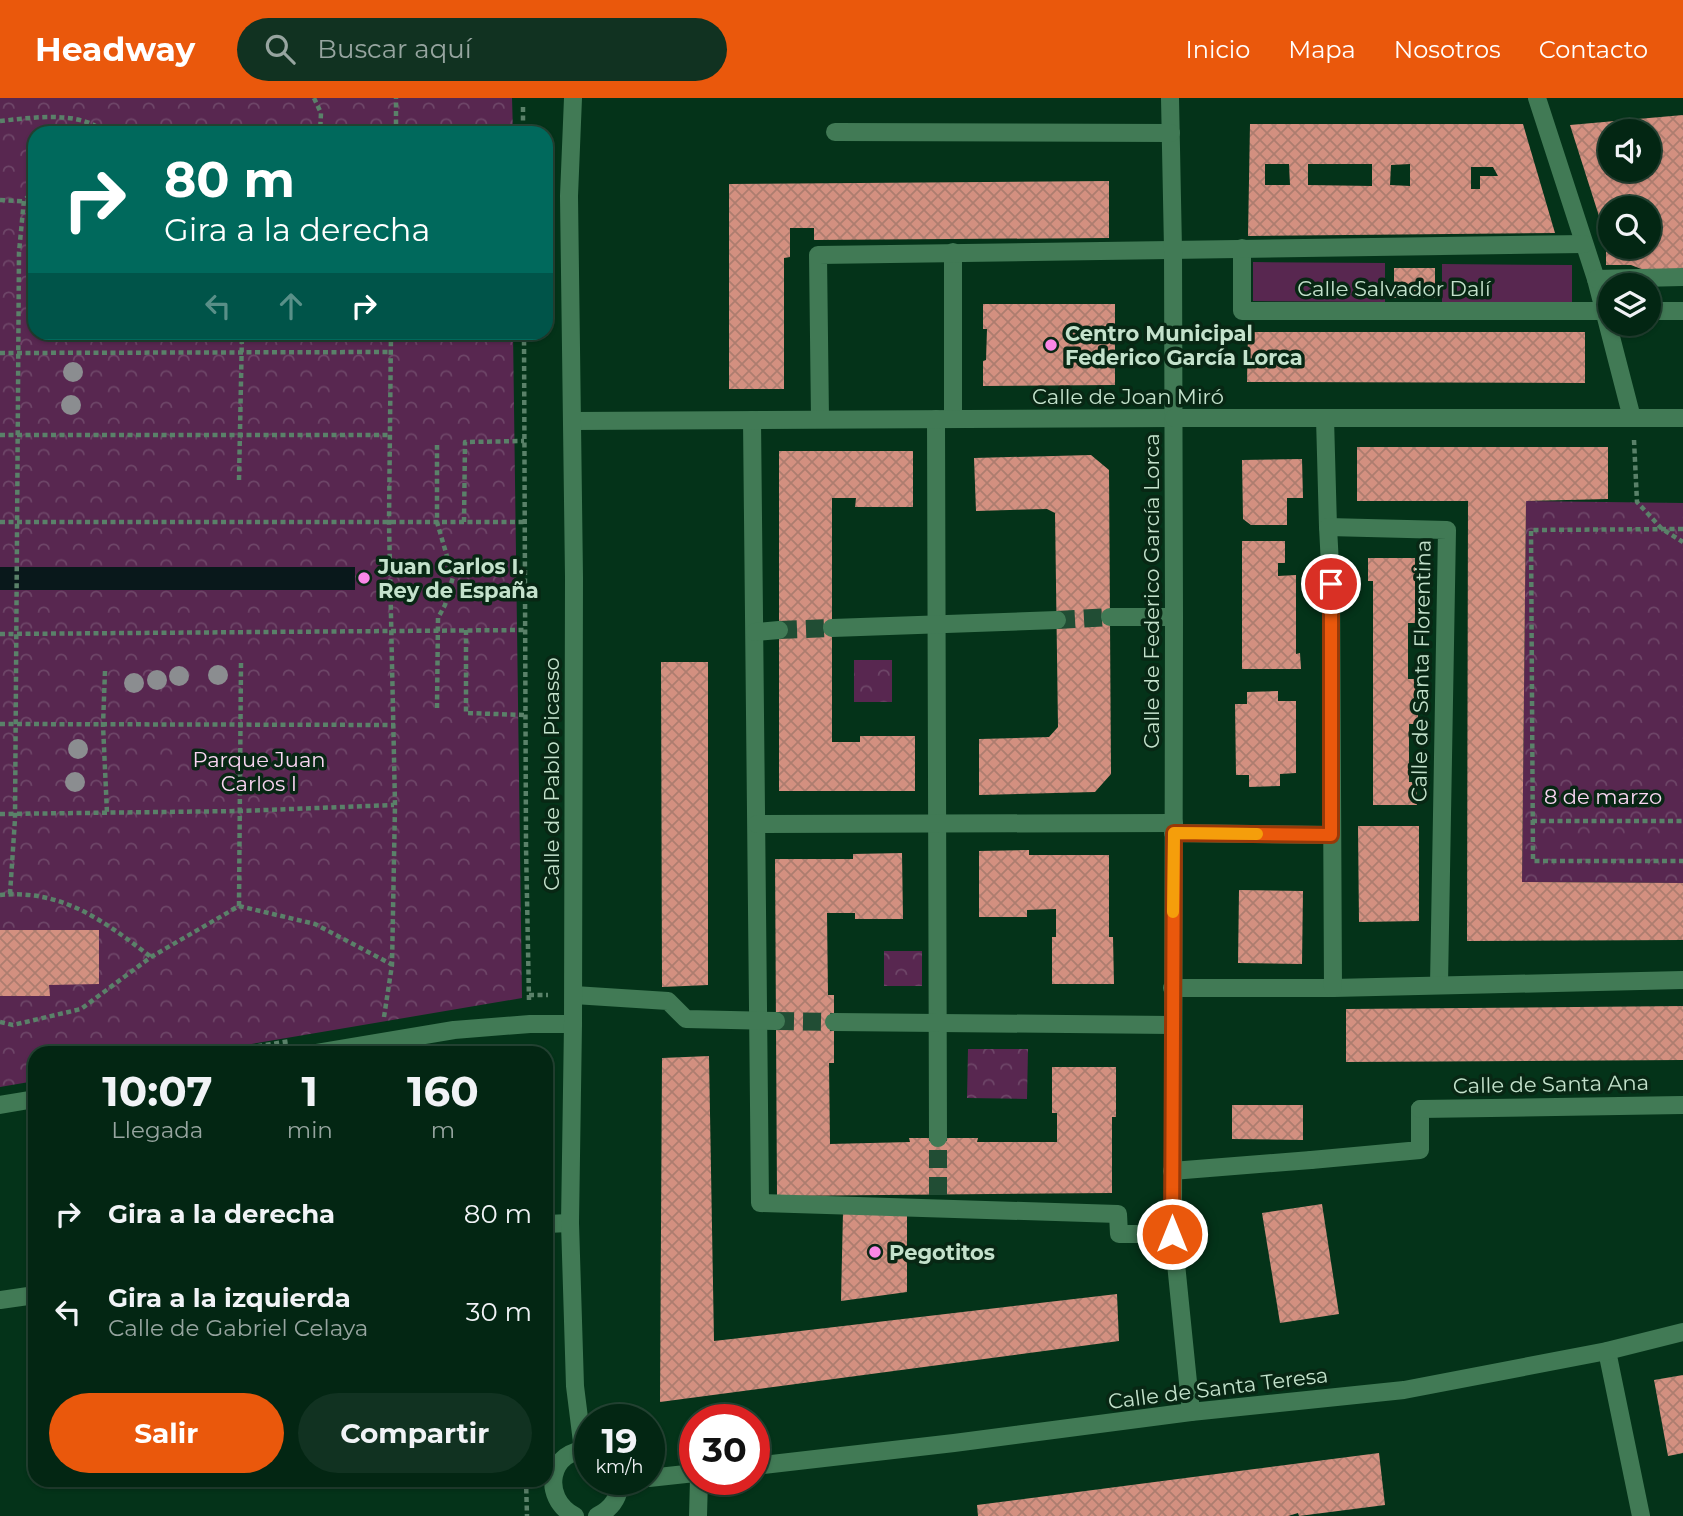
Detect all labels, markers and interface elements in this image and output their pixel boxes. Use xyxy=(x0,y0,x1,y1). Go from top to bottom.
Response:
search box xyxy=(237,18,727,81)
text: Headway xyxy=(35,29,195,69)
icon: search xyxy=(261,30,299,68)
text: Buscar aquí xyxy=(317,33,472,65)
text: Inicio xyxy=(1185,35,1250,64)
text: Mapa xyxy=(1288,35,1356,64)
text: Nosotros xyxy=(1394,35,1501,64)
text: Contacto xyxy=(1539,35,1648,64)
map controls xyxy=(1598,119,1661,336)
button: sound xyxy=(1598,119,1661,182)
text: 80 m xyxy=(164,150,295,209)
icon: right xyxy=(49,154,140,245)
button: search xyxy=(1598,196,1661,259)
text: Gira a la derecha xyxy=(164,210,430,249)
button: layers xyxy=(1598,273,1661,336)
street label: Calle Salvador Dalí xyxy=(1297,276,1492,301)
icon: left xyxy=(199,287,237,325)
icon: ahead xyxy=(272,287,310,325)
icon: right xyxy=(345,287,383,325)
place label: Centro Municipal Federico García Lorca xyxy=(1065,321,1303,370)
marker: Centro Municipal Federico García Lorca xyxy=(1043,337,1059,353)
street label: Calle de Joan Miró xyxy=(1032,384,1224,409)
street label: Calle de Federico García Lorca xyxy=(1139,433,1164,749)
street label: Calle de Santa Florentina xyxy=(1406,540,1436,802)
place label: Juan Carlos I. Rey de España xyxy=(377,554,539,603)
pin xyxy=(1301,554,1361,614)
icon: arrive xyxy=(1312,565,1350,603)
marker: Juan Carlos I. Rey de España xyxy=(356,570,372,586)
street label: Calle de Pablo Picasso xyxy=(539,657,564,891)
park label: Parque Juan Carlos I xyxy=(192,747,326,796)
park label: 8 de marzo xyxy=(1544,784,1662,809)
text: 10:07 xyxy=(102,1065,213,1117)
text: 1 xyxy=(302,1065,318,1117)
text: 160 xyxy=(407,1065,479,1117)
street label: Calle de Santa Ana xyxy=(1453,1070,1649,1098)
text: Llegada xyxy=(111,1116,203,1144)
text: min xyxy=(287,1116,333,1144)
text: m xyxy=(431,1116,455,1144)
icon: right xyxy=(49,1195,87,1233)
position arrow xyxy=(1135,1197,1209,1271)
text: Gira a la derecha xyxy=(108,1198,335,1230)
text: 80 m xyxy=(464,1198,532,1230)
place label: Pegotitos xyxy=(889,1240,995,1265)
marker: Pegotitos xyxy=(867,1244,883,1260)
text: Gira a la izquierda xyxy=(108,1282,351,1314)
icon: left xyxy=(49,1293,87,1331)
text: 30 m xyxy=(466,1296,532,1328)
text: Calle de Gabriel Celaya xyxy=(108,1314,368,1342)
street label: Calle de Santa Teresa xyxy=(1107,1362,1329,1414)
button: Salir xyxy=(49,1393,284,1473)
button: Compartir xyxy=(298,1393,532,1473)
speed limit sign: 30 xyxy=(679,1404,770,1495)
text: 19 xyxy=(601,1419,638,1462)
text: km/h xyxy=(595,1456,644,1478)

